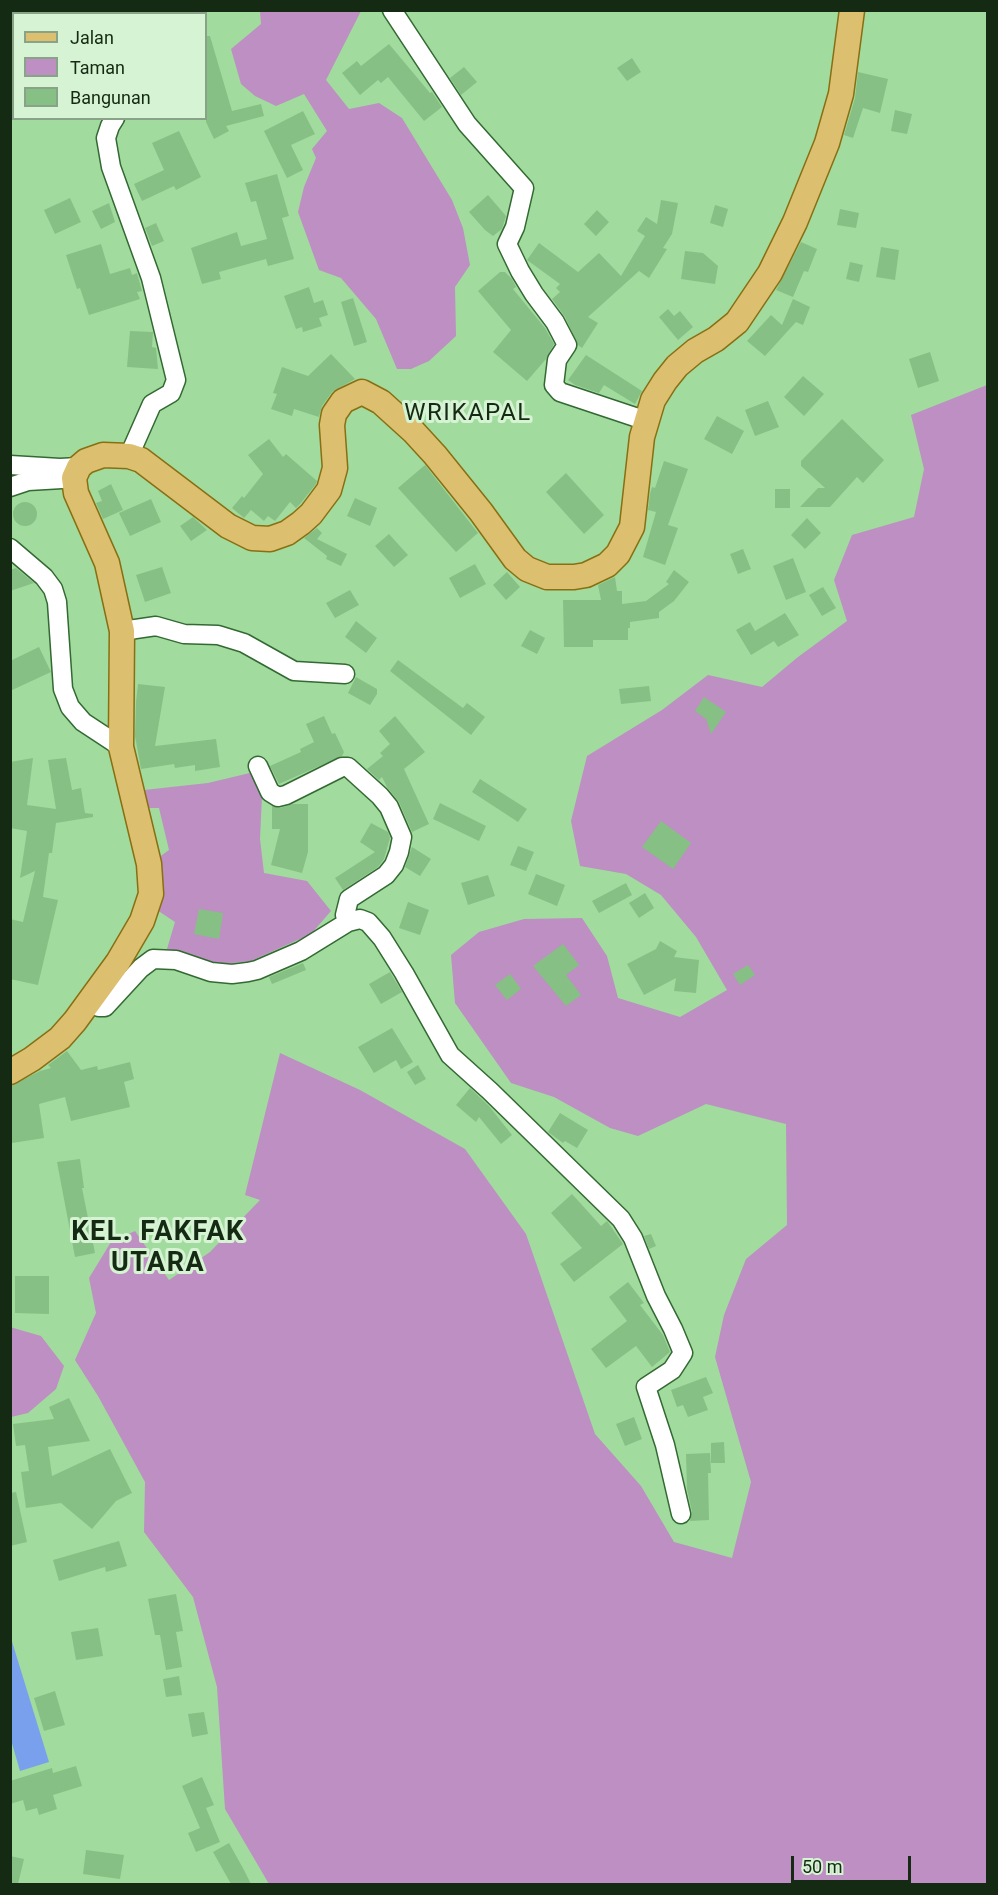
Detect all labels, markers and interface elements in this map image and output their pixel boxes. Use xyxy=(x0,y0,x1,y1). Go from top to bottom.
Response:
legend xyxy=(12,12,207,120)
text: Jalan xyxy=(70,27,114,48)
text: Taman xyxy=(70,57,125,78)
text: Bangunan xyxy=(70,87,151,108)
district label: WRIKAPAL xyxy=(404,400,532,428)
district label: KEL. FAKFAK UTARA xyxy=(71,1217,245,1280)
scale bar xyxy=(794,1844,914,1882)
text: 50 m xyxy=(802,1856,842,1877)

